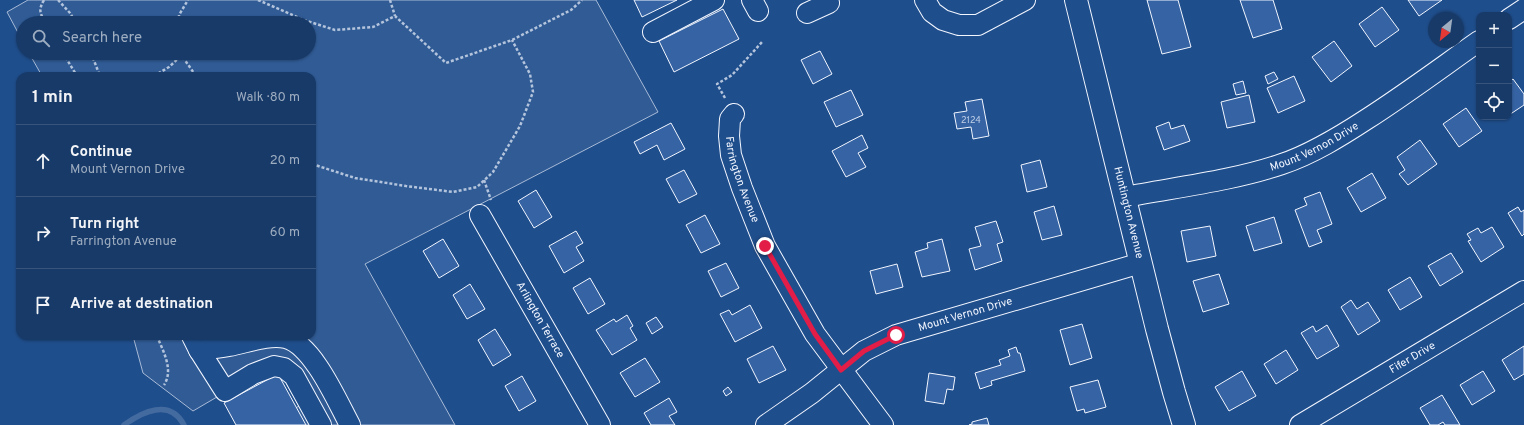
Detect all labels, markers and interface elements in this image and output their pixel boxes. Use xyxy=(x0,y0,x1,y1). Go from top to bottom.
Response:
north arrow xyxy=(1428,12,1464,48)
map controls xyxy=(1476,12,1512,120)
button: + xyxy=(1476,12,1512,48)
search box xyxy=(16,16,316,60)
icon: search xyxy=(30,27,52,49)
text: Search here xyxy=(62,29,142,48)
button: − xyxy=(1476,48,1512,84)
button: locate xyxy=(1476,84,1512,120)
text: 1 min xyxy=(32,87,73,109)
text: Walk · 80 m xyxy=(236,90,300,106)
house number: 2124 xyxy=(961,115,981,126)
street label: Mount Vernon Drive xyxy=(1268,119,1361,174)
street label: Farrington Avenue xyxy=(722,136,762,225)
text: Continue xyxy=(70,143,132,162)
icon: ahead xyxy=(32,150,54,172)
text: 20 m xyxy=(270,153,300,169)
text: Mount Vernon Drive xyxy=(70,162,185,178)
street label: Huntington Avenue xyxy=(1110,165,1146,260)
text: Turn right xyxy=(70,215,139,234)
icon: right xyxy=(32,222,54,244)
text: 60 m xyxy=(270,225,300,241)
text: Farrington Avenue xyxy=(70,234,177,250)
route end xyxy=(756,237,774,255)
street label: Arlington Terrace xyxy=(513,279,567,361)
icon: arrive xyxy=(32,294,54,316)
street label: Mount Vernon Drive xyxy=(917,294,1014,335)
text: Arrive at destination xyxy=(70,295,213,314)
route start xyxy=(887,326,905,344)
street label: Fifer Drive xyxy=(1387,339,1438,377)

